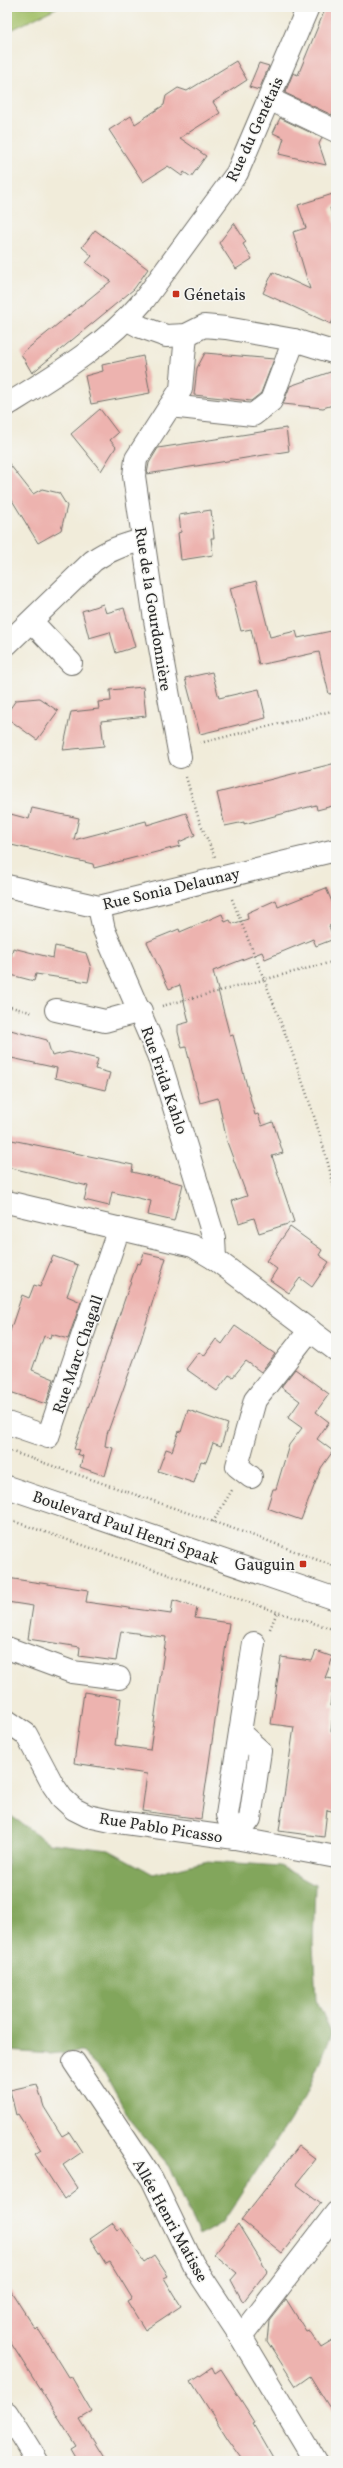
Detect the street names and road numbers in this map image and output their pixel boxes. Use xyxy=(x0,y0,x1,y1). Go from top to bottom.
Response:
street label: Rue du Genétais xyxy=(222,74,290,186)
street label: Rue de la Gourdonnière xyxy=(128,526,176,693)
street label: Rue Sonia Delaunay xyxy=(101,863,243,916)
street label: Rue Frida Kahlo xyxy=(134,1024,192,1137)
street label: Rue Marc Chagall xyxy=(48,1292,110,1417)
street label: Boulevard Paul Henri Spaak xyxy=(29,1487,222,1571)
street label: Rue Pablo Picasso xyxy=(97,1808,224,1850)
street label: Allée Henri Matisse xyxy=(126,2156,212,2286)

